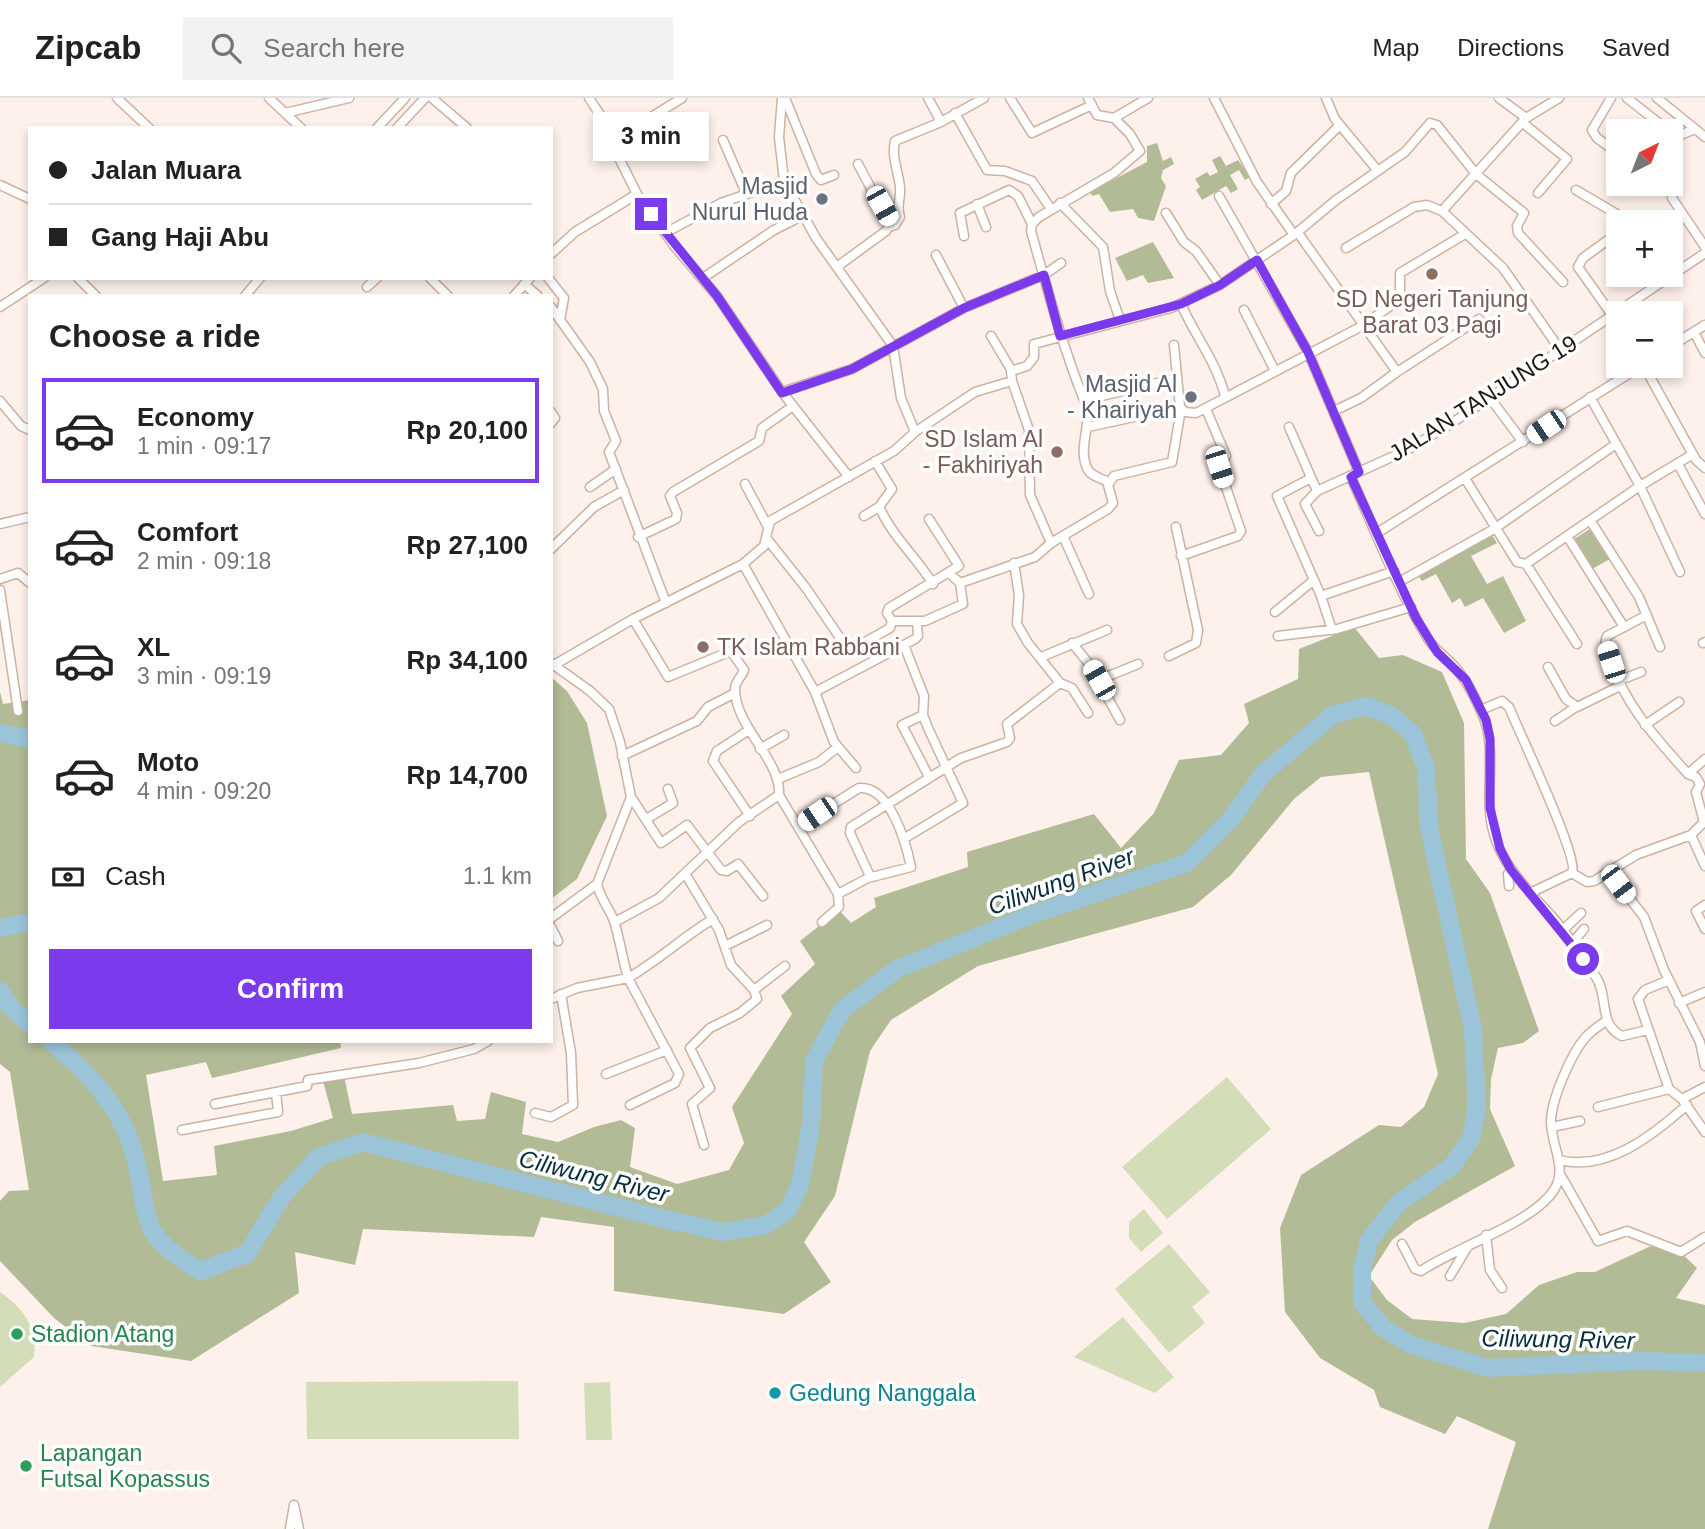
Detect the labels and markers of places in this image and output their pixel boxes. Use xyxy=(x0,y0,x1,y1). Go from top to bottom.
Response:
place label: Masjid Nurul Huda xyxy=(692,173,808,225)
marker: Masjid Nurul Huda xyxy=(814,191,830,207)
marker: SD Negeri Tanjung Barat 03 Pagi xyxy=(1424,266,1440,282)
place label: SD Negeri Tanjung Barat 03 Pagi xyxy=(1336,286,1528,338)
place label: Masjid Al - Khairiyah xyxy=(1067,371,1177,423)
marker: Masjid Al - Khairiyah xyxy=(1183,389,1199,405)
place label: SD Islam Al - Fakhiriyah xyxy=(923,426,1043,478)
marker: SD Islam Al - Fakhiriyah xyxy=(1049,444,1065,460)
place label: TK Islam Rabbani xyxy=(717,634,900,660)
marker: TK Islam Rabbani xyxy=(695,639,711,655)
place label: Stadion Atang xyxy=(31,1321,174,1347)
marker: Stadion Atang xyxy=(9,1326,25,1342)
place label: Gedung Nanggala xyxy=(789,1380,976,1406)
marker: Gedung Nanggala xyxy=(767,1385,783,1401)
place label: Lapangan Futsal Kopassus xyxy=(40,1440,210,1492)
marker: Lapangan Futsal Kopassus xyxy=(18,1458,34,1474)

